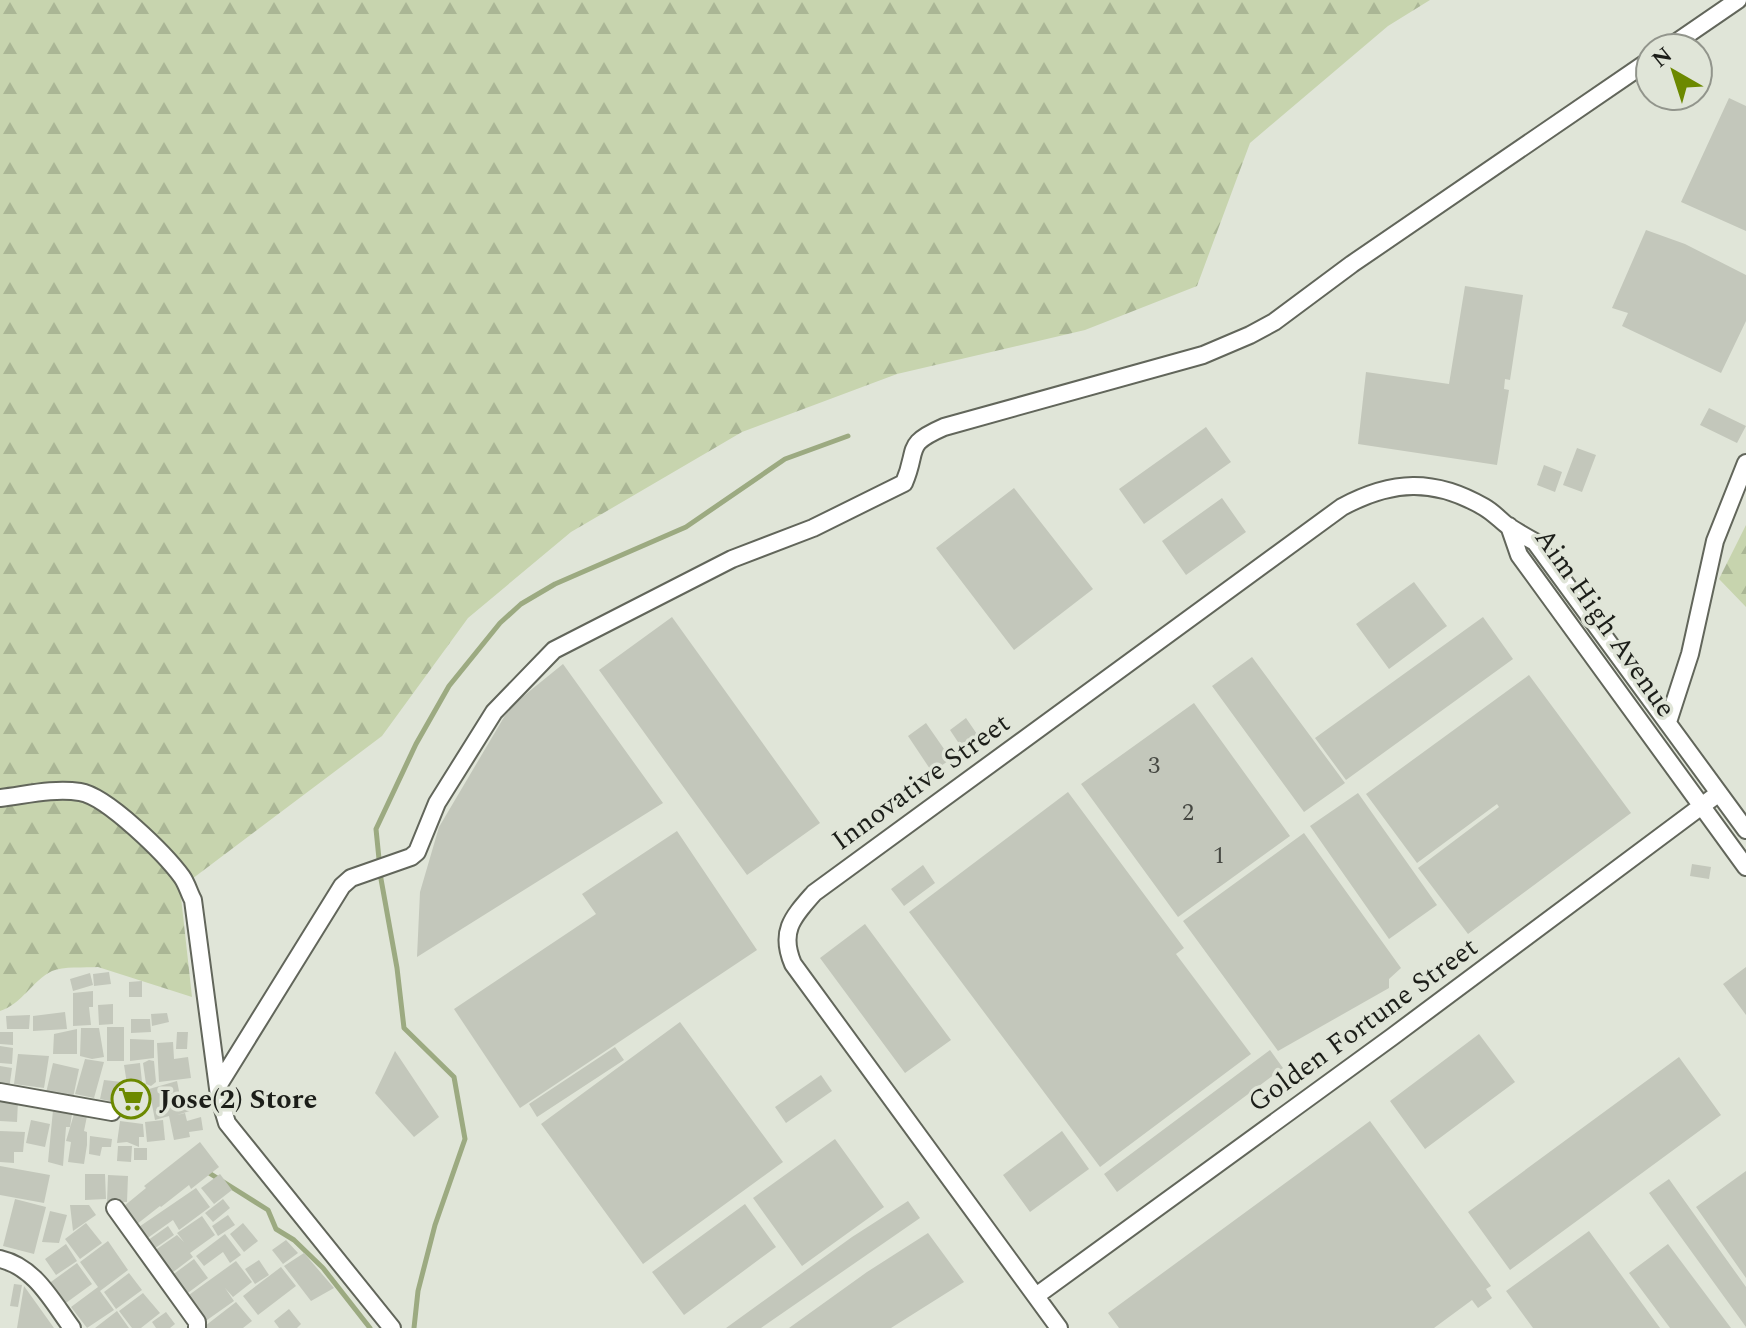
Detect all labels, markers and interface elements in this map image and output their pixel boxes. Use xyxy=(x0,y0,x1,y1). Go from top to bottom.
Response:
north arrow xyxy=(1634,32,1714,112)
text: N xyxy=(1645,39,1680,76)
street label: Aim High Avenue xyxy=(1523,519,1687,727)
street label: Innovative Street xyxy=(823,702,1019,862)
house number: 3 xyxy=(1148,748,1160,784)
house number: 2 xyxy=(1182,795,1194,831)
house number: 1 xyxy=(1213,838,1225,874)
street label: Golden Fortune Street xyxy=(1239,926,1487,1123)
supermarket icon: Jose(2) Store xyxy=(110,1078,152,1120)
place label: Jose(2) Store xyxy=(159,1078,317,1121)

